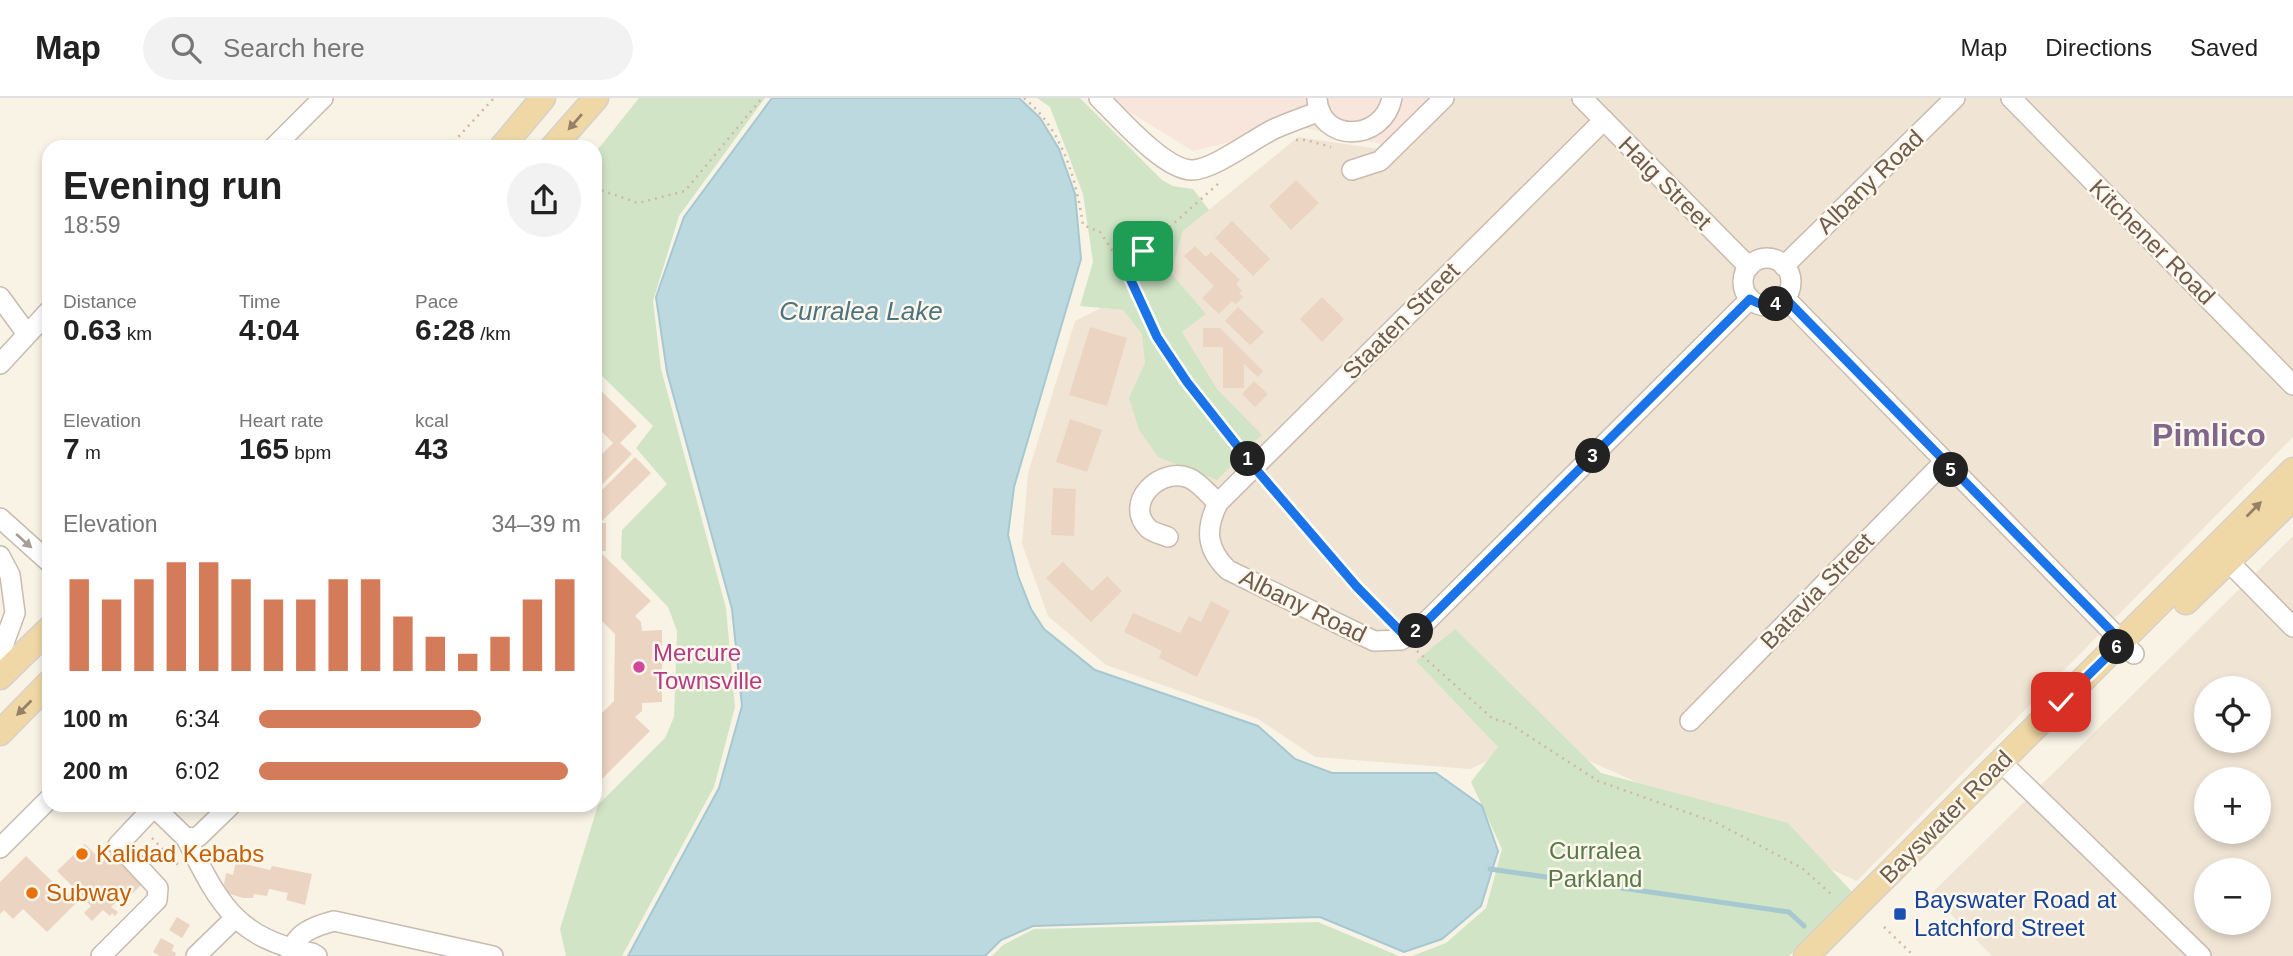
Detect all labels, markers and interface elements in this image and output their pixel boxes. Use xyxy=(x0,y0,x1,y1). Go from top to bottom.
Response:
search box xyxy=(143,17,633,80)
text: Map xyxy=(35,29,101,66)
icon: search xyxy=(167,29,205,67)
text: Search here xyxy=(223,33,365,63)
text: Map xyxy=(1961,34,2007,61)
text: Directions xyxy=(2045,34,2152,61)
text: Saved xyxy=(2190,34,2258,61)
one-way arrow xyxy=(567,114,583,131)
street label: Albany Road xyxy=(1811,124,1928,239)
street label: Haig Street xyxy=(1613,131,1718,235)
button: share xyxy=(507,163,581,237)
text: Evening run xyxy=(63,165,283,207)
street label: Kitchener Road xyxy=(2084,174,2220,310)
text: 18:59 xyxy=(63,212,121,238)
pin xyxy=(1113,221,1173,281)
icon: arrive xyxy=(1124,232,1162,270)
street label: Staaten Street xyxy=(1337,257,1465,384)
pin: 4 xyxy=(1758,286,1794,322)
text: Distance xyxy=(63,291,137,312)
text: Time xyxy=(239,291,281,312)
text: Pace xyxy=(415,291,458,312)
text: 4 xyxy=(1770,293,1781,314)
water label: Curralea Lake xyxy=(779,296,943,326)
text: 0.63 xyxy=(63,313,121,346)
text: 4:04 xyxy=(239,313,299,346)
text: 6:28 xyxy=(415,313,475,346)
text: km xyxy=(121,323,152,344)
text: /km xyxy=(475,323,511,344)
text: Elevation xyxy=(63,410,141,431)
text: Heart rate xyxy=(239,410,323,431)
text: kcal xyxy=(415,410,449,431)
district label: Pimlico xyxy=(2152,417,2266,453)
text: 7 xyxy=(63,432,80,465)
text: 165 xyxy=(239,432,289,465)
text: 43 xyxy=(415,432,448,465)
pin: 3 xyxy=(1576,438,1610,474)
text: m xyxy=(80,442,101,463)
text: bpm xyxy=(289,442,331,463)
pin: 1 xyxy=(1230,442,1266,476)
text: 3 xyxy=(1587,445,1598,466)
text: 1 xyxy=(1242,448,1253,469)
pin: 5 xyxy=(1934,452,1968,488)
text: 5 xyxy=(1945,459,1956,480)
one-way arrow xyxy=(2246,501,2262,517)
text: Elevation xyxy=(63,511,158,537)
text: 34–39 m xyxy=(491,511,581,537)
street label: Batavia Street xyxy=(1755,527,1879,654)
one-way arrow xyxy=(15,532,32,548)
street label: Albany Road xyxy=(1236,563,1371,648)
pin: 2 xyxy=(1398,614,1434,648)
text: 2 xyxy=(1410,620,1421,641)
pin: 6 xyxy=(2100,630,2134,664)
text: 6 xyxy=(2111,636,2122,657)
place label: Mercure Townsville xyxy=(653,639,762,694)
marker: Mercure Townsville xyxy=(631,659,647,675)
pin xyxy=(2031,672,2091,732)
map controls xyxy=(2194,676,2271,935)
button: locate xyxy=(2194,676,2271,753)
icon: check xyxy=(2042,683,2080,721)
one-way arrow xyxy=(17,699,33,716)
text: 100 m xyxy=(63,706,128,732)
text: 6:34 xyxy=(175,706,220,732)
street label: Bayswater Road xyxy=(1874,745,2017,888)
text: 200 m xyxy=(63,758,128,784)
text: 6:02 xyxy=(175,758,220,784)
button: + xyxy=(2194,767,2271,844)
park label: Curralea Parkland xyxy=(1548,837,1642,892)
place label: Kalidad Kebabs xyxy=(96,840,264,867)
marker: Kalidad Kebabs xyxy=(74,846,90,862)
button: − xyxy=(2194,858,2271,935)
place label: Subway xyxy=(46,879,131,906)
marker: Subway xyxy=(24,885,40,901)
place label: Bayswater Road at Latchford Street xyxy=(1914,886,2117,941)
marker: Bayswater Road at Latchford Street xyxy=(1892,906,1908,922)

